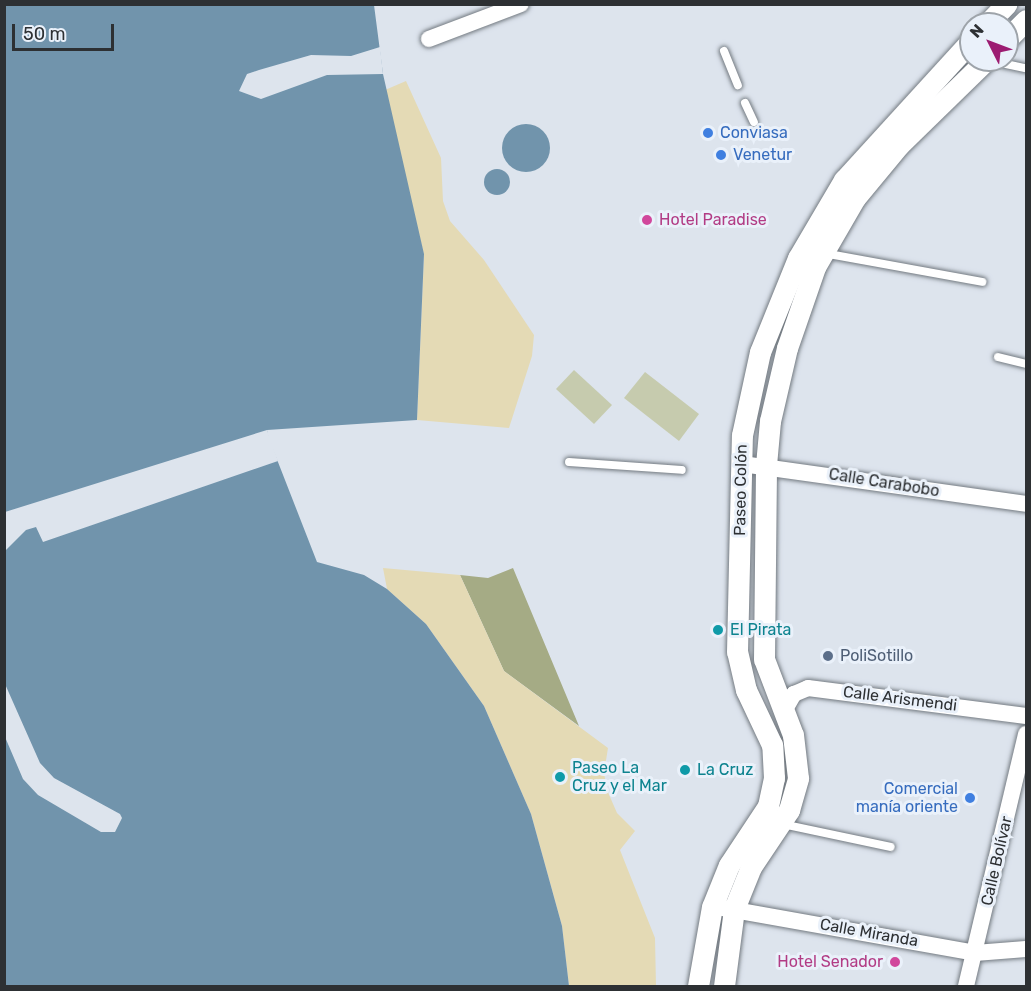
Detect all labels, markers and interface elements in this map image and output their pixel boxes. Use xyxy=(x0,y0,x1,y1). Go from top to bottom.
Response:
scale bar xyxy=(15,12,117,50)
north arrow xyxy=(959,12,1019,72)
text: N xyxy=(966,20,988,42)
text: 50 m xyxy=(23,23,66,45)
place label: Conviasa xyxy=(720,123,788,143)
marker: Conviasa xyxy=(701,126,715,140)
place label: Venetur xyxy=(733,145,792,165)
marker: Venetur xyxy=(714,148,728,162)
place label: Hotel Paradise xyxy=(659,210,767,230)
marker: Hotel Paradise xyxy=(640,213,654,227)
street label: Paseo Colón xyxy=(731,444,751,536)
street label: Calle Carabobo xyxy=(827,465,941,501)
place label: El Pirata xyxy=(730,620,791,640)
marker: El Pirata xyxy=(711,623,725,637)
place label: PoliSotillo xyxy=(840,646,913,666)
marker: PoliSotillo xyxy=(821,649,835,663)
street label: Calle Arismendi xyxy=(842,682,958,716)
place label: Paseo La Cruz y el Mar xyxy=(572,758,668,796)
place label: La Cruz xyxy=(697,760,753,780)
marker: La Cruz xyxy=(678,763,692,777)
marker: Paseo La Cruz y el Mar xyxy=(553,770,567,784)
place label: Comercial manía oriente xyxy=(856,779,958,817)
marker: Comercial manía oriente xyxy=(963,791,977,805)
street label: Calle Bolívar xyxy=(977,814,1017,908)
street label: Calle Miranda xyxy=(818,915,920,951)
place label: Hotel Senador xyxy=(777,952,883,972)
marker: Hotel Senador xyxy=(888,955,902,969)

